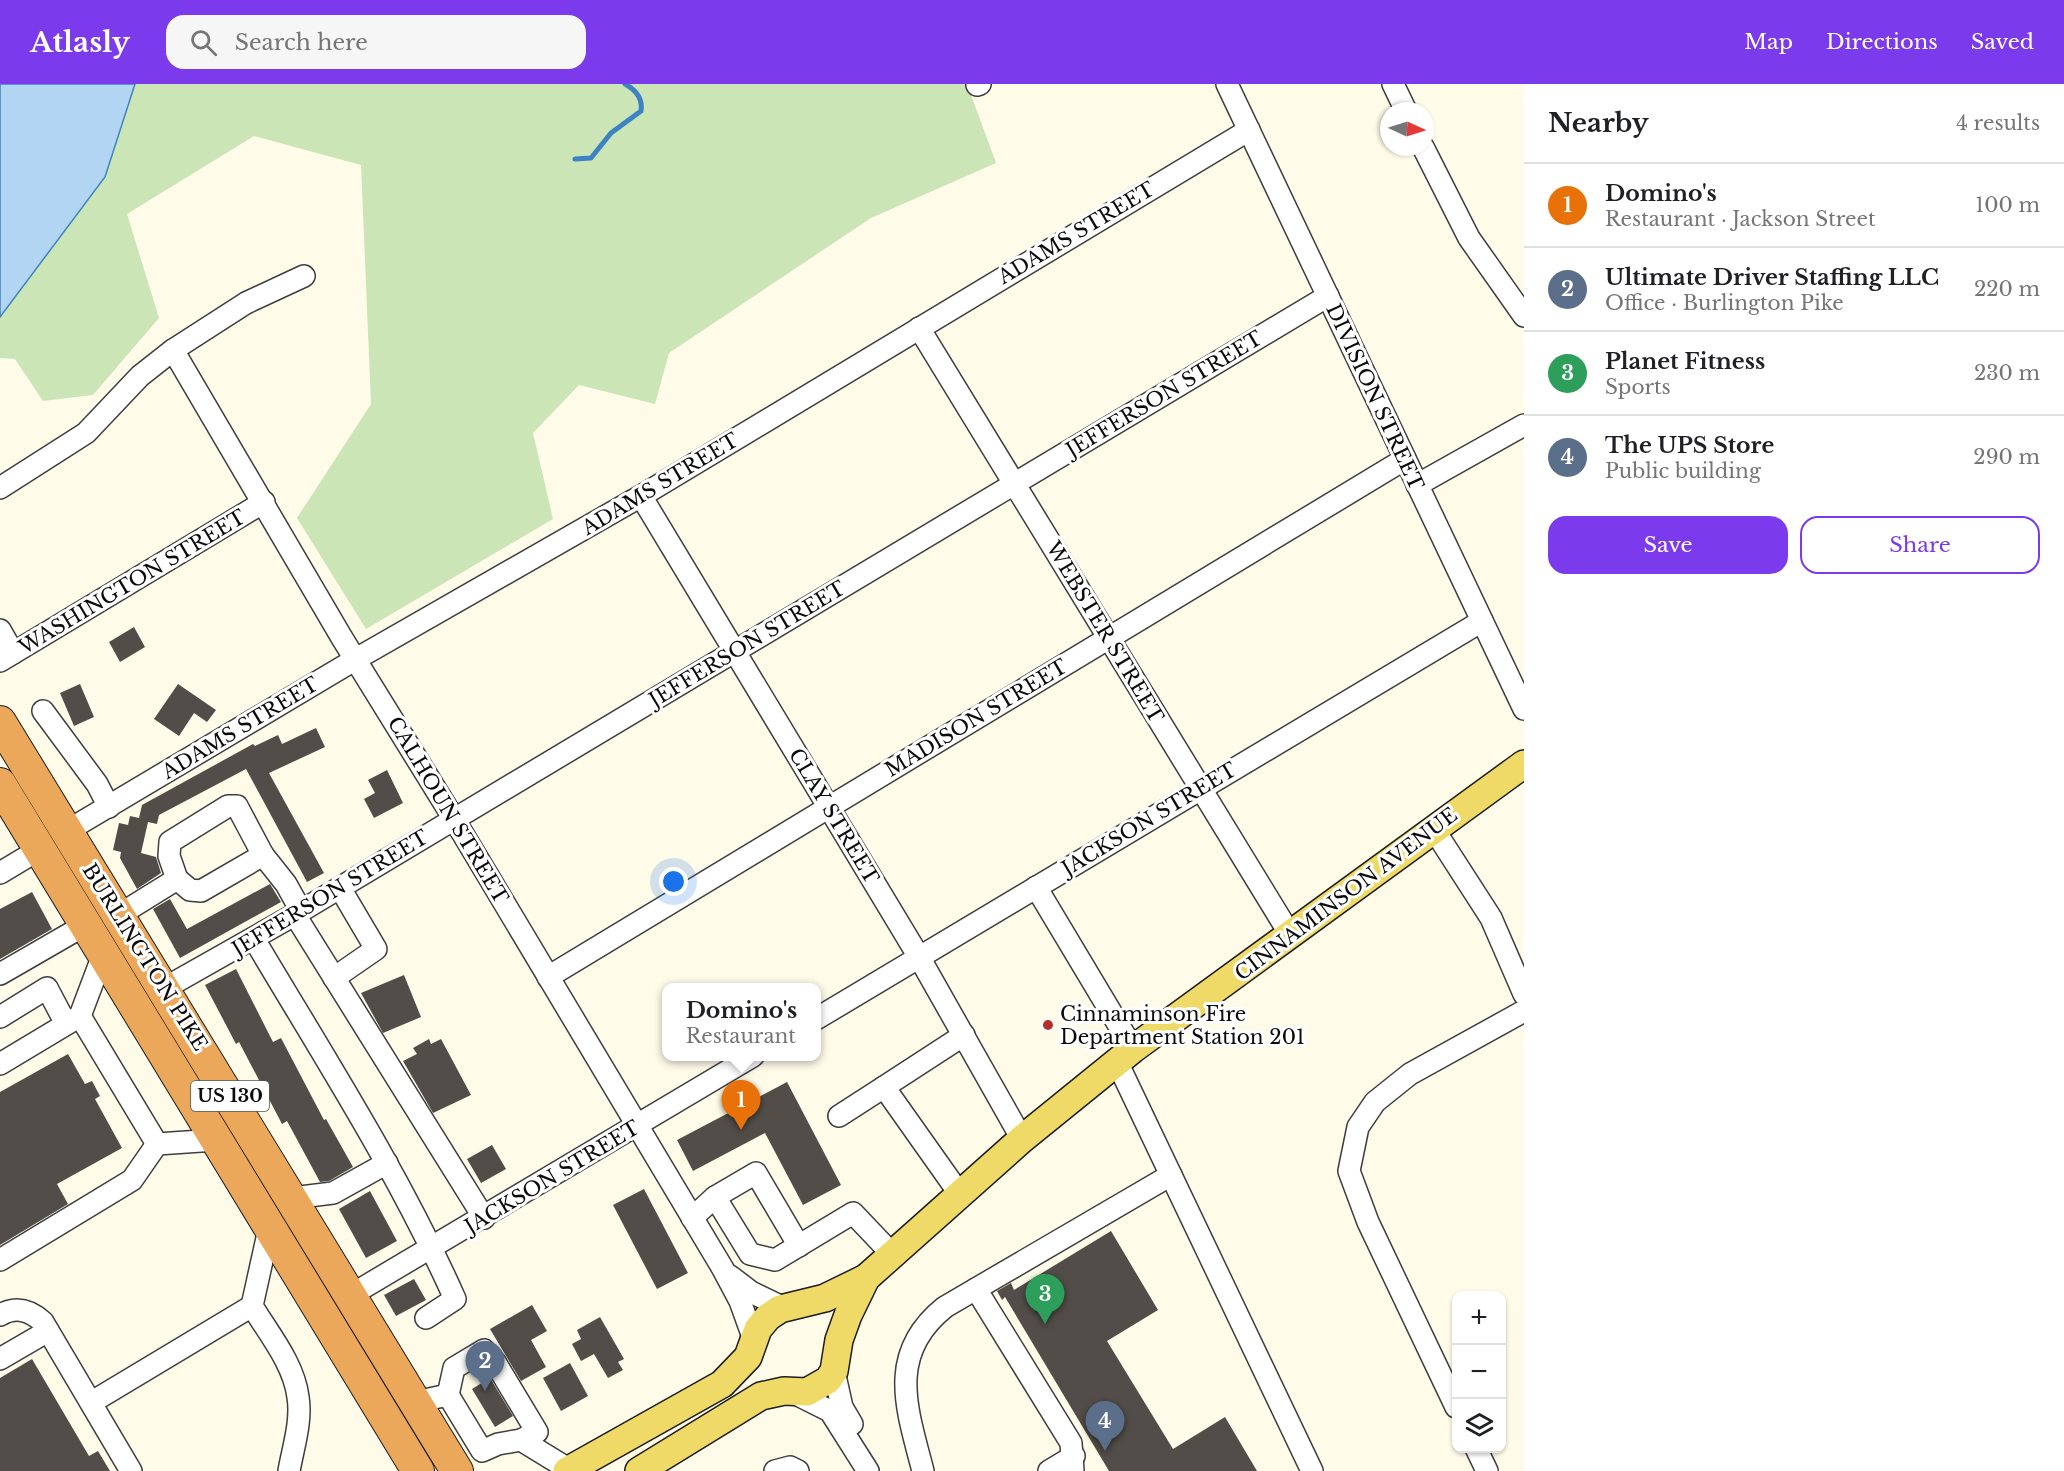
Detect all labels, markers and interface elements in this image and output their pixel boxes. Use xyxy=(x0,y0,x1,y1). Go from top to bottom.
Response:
search box xyxy=(166,15,586,69)
text: Atlasly xyxy=(30,25,130,60)
icon: search xyxy=(187,26,220,59)
text: Search here xyxy=(235,29,368,56)
text: Map xyxy=(1744,29,1793,55)
text: Directions xyxy=(1826,29,1938,55)
text: Saved xyxy=(1971,29,2034,55)
north arrow xyxy=(1380,102,1434,156)
text: Nearby xyxy=(1548,107,1649,139)
text: 4 results xyxy=(1956,111,2040,135)
street label: ADAMS STREET xyxy=(993,177,1159,290)
text: Domino's xyxy=(1605,180,1717,207)
text: 1 xyxy=(1563,193,1572,217)
text: 100 m xyxy=(1975,193,2040,217)
text: Restaurant · Jackson Street xyxy=(1605,207,1876,231)
text: Ultimate Driver Staffing LLC xyxy=(1605,264,1939,291)
text: 2 xyxy=(1561,277,1574,301)
text: 220 m xyxy=(1974,277,2040,301)
text: Office · Burlington Pike xyxy=(1605,291,1844,315)
street label: DIVISION STREET xyxy=(1321,300,1429,494)
street label: JEFFERSON STREET xyxy=(1059,326,1266,464)
text: Planet Fitness xyxy=(1605,348,1765,375)
text: 3 xyxy=(1561,361,1574,385)
text: 230 m xyxy=(1974,361,2040,385)
text: Sports xyxy=(1605,375,1671,399)
street label: ADAMS STREET xyxy=(577,428,743,541)
text: The UPS Store xyxy=(1605,432,1774,459)
text: 4 xyxy=(1561,445,1574,469)
text: 290 m xyxy=(1973,445,2040,469)
text: Public building xyxy=(1605,459,1761,483)
street label: WASHINGTON STREET xyxy=(13,505,250,660)
button: Save xyxy=(1548,516,1788,574)
button: Share xyxy=(1800,516,2040,574)
street label: WEBSTER STREET xyxy=(1041,536,1169,727)
street label: JEFFERSON STREET xyxy=(642,576,849,714)
street label: MADISON STREET xyxy=(881,654,1071,782)
street label: ADAMS STREET xyxy=(157,672,323,785)
street label: CALHOUN STREET xyxy=(383,712,513,908)
street label: CLAY STREET xyxy=(784,744,884,888)
street label: JACKSON STREET xyxy=(1055,757,1241,882)
street label: CINNAMINSON AVENUE xyxy=(1230,803,1462,985)
street label: JEFFERSON STREET xyxy=(225,825,432,963)
street label: BURLINGTON PIKE xyxy=(78,859,212,1055)
your location xyxy=(659,867,688,896)
popup xyxy=(662,983,821,1061)
text: Domino's xyxy=(686,997,797,1024)
place label: Cinnaminson Fire Department Station 201 xyxy=(1060,1002,1305,1049)
marker: Cinnaminson Fire Department Station 201 xyxy=(1041,1018,1055,1032)
text: Restaurant xyxy=(686,1024,796,1048)
pin: 1 xyxy=(722,1080,760,1130)
road number: US 130 xyxy=(191,1081,269,1111)
street label: JACKSON STREET xyxy=(458,1115,644,1240)
pin: 3 xyxy=(1026,1274,1064,1324)
map controls xyxy=(1452,1291,1506,1453)
button: + xyxy=(1452,1291,1506,1345)
pin: 2 xyxy=(466,1342,504,1391)
button: − xyxy=(1452,1345,1506,1399)
button: layers xyxy=(1452,1399,1506,1453)
pin: 4 xyxy=(1086,1402,1124,1451)

